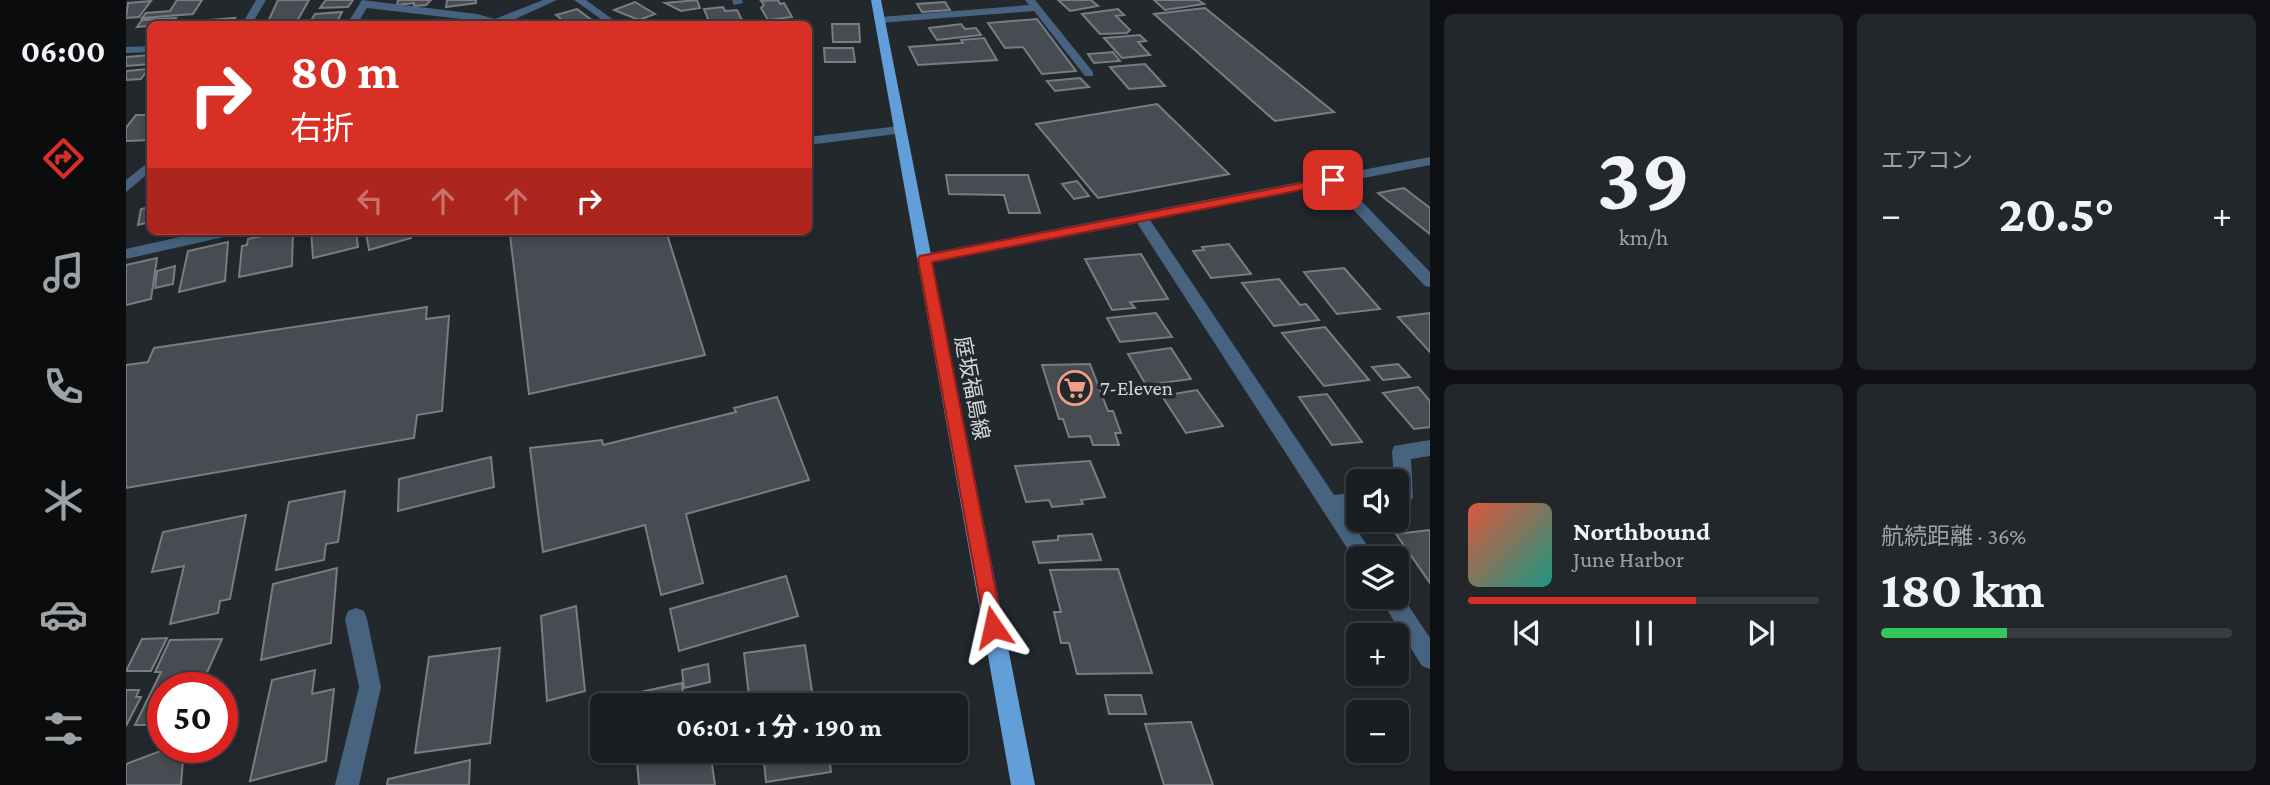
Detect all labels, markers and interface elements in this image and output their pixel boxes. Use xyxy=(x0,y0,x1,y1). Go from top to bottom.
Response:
text: 06:00 xyxy=(21,33,105,69)
text: 80 m xyxy=(290,44,399,99)
icon: right xyxy=(175,49,266,140)
text: 右折 xyxy=(290,110,354,146)
text: 39 xyxy=(1596,127,1691,229)
icon: directions xyxy=(39,134,88,183)
text: エアコン xyxy=(1881,147,1973,173)
pin xyxy=(1303,150,1363,210)
icon: arrive xyxy=(1314,161,1352,199)
icon: left xyxy=(351,182,389,220)
icon: ahead xyxy=(424,182,462,220)
icon: ahead xyxy=(497,182,535,220)
icon: right xyxy=(570,182,608,220)
text: 20.5° xyxy=(1999,184,2114,242)
text: − xyxy=(1881,193,1901,235)
text: + xyxy=(2212,193,2232,235)
text: km/h xyxy=(1619,224,1668,250)
icon: music xyxy=(39,248,88,297)
street label: 庭坂福島線 xyxy=(950,334,994,442)
icon: phone xyxy=(39,362,88,411)
supermarket icon: 7-Eleven xyxy=(1056,369,1094,407)
place label: 7-Eleven xyxy=(1100,376,1173,400)
map controls xyxy=(1346,469,1409,763)
button: sound xyxy=(1346,469,1409,532)
icon: climate xyxy=(39,476,88,525)
text: Northbound xyxy=(1573,517,1710,546)
text: 航続距離 · 36% xyxy=(1881,523,2026,549)
button: layers xyxy=(1346,546,1409,609)
text: June Harbor xyxy=(1573,546,1684,572)
text: 180 km xyxy=(1881,560,2045,618)
icon: car xyxy=(39,590,88,639)
position arrow xyxy=(956,590,1030,664)
icon: previous xyxy=(1508,614,1546,652)
icon: pause xyxy=(1625,614,1663,652)
icon: next xyxy=(1742,614,1780,652)
button: + xyxy=(1346,623,1409,686)
speed limit sign: 50 xyxy=(147,672,238,763)
button: − xyxy=(1346,700,1409,763)
icon: filters xyxy=(39,704,88,753)
text: 06:01 · 1 分 · 190 m xyxy=(676,713,882,742)

